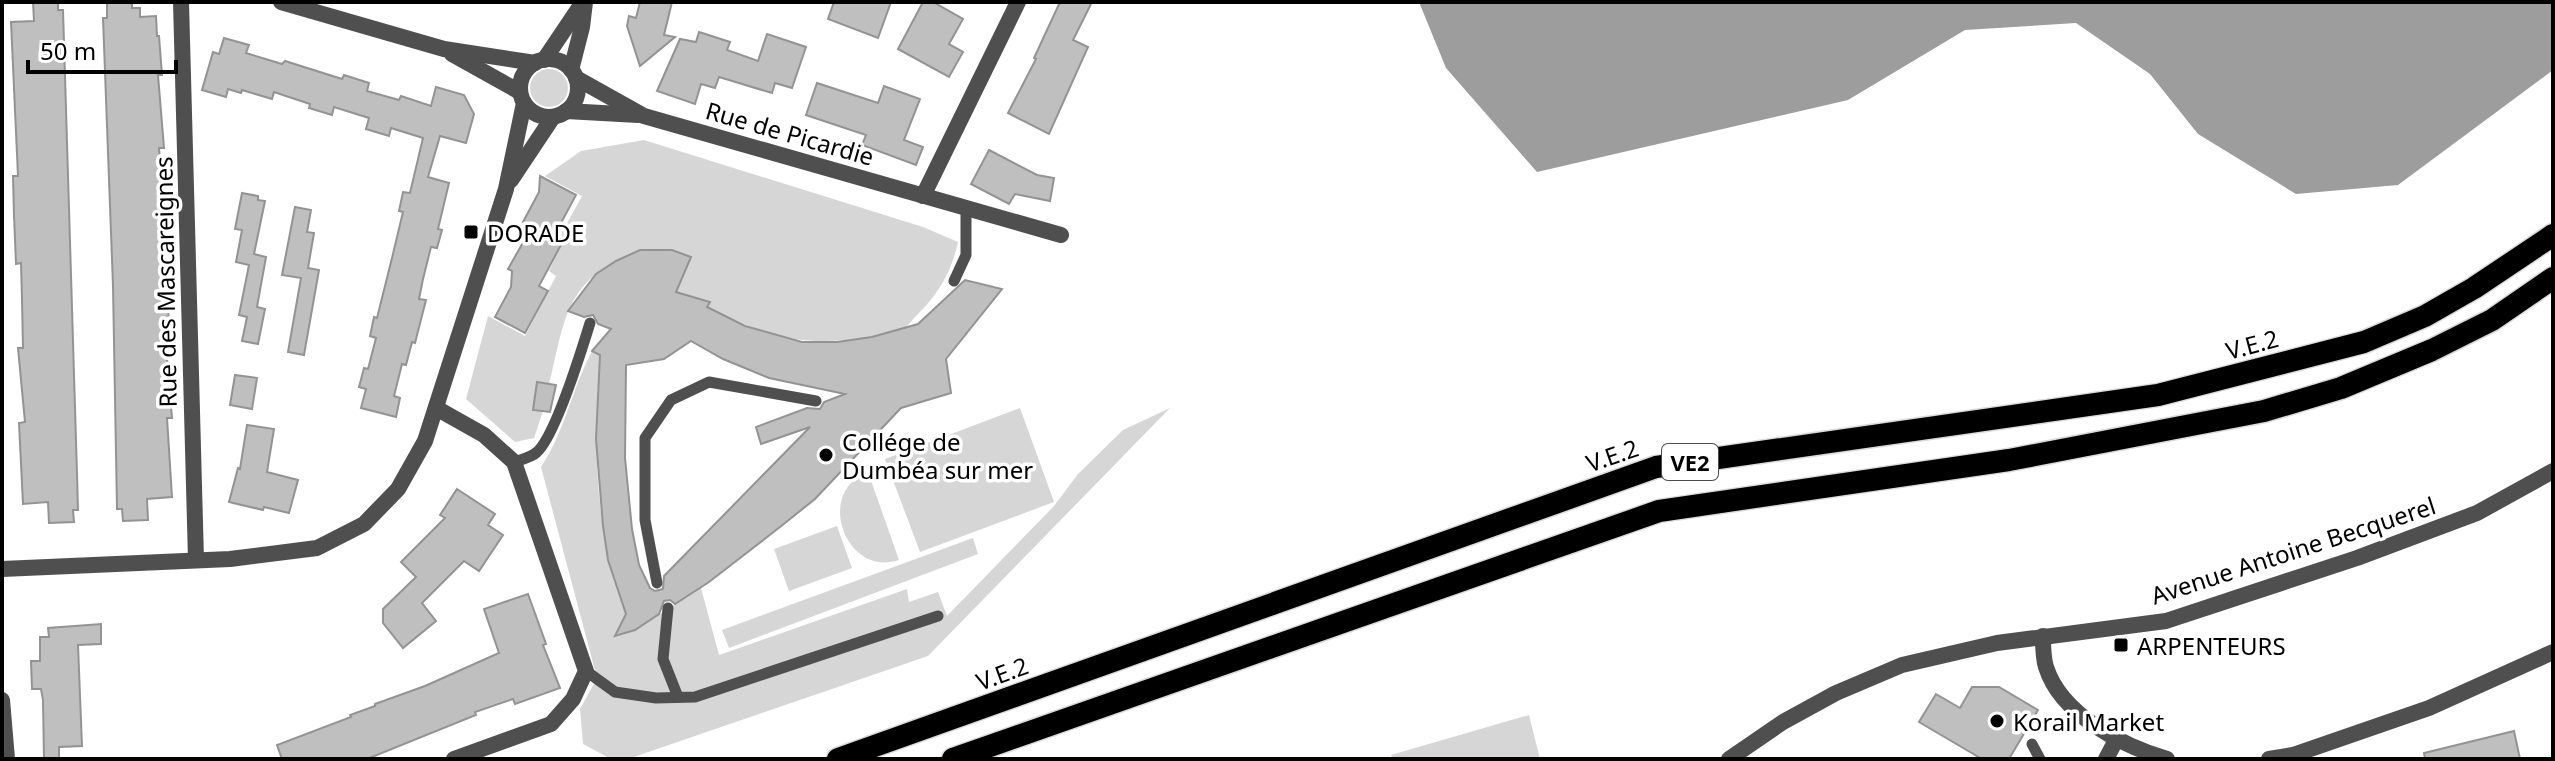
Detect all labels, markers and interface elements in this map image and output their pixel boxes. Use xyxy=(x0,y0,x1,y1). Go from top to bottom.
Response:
scale bar xyxy=(28,24,176,74)
text: 50 m xyxy=(40,34,96,67)
street label: Rue de Picardie xyxy=(702,93,878,173)
street label: Rue des Mascareignes xyxy=(146,156,184,408)
place label: DORADE xyxy=(487,216,584,249)
marker: DORADE xyxy=(462,223,480,241)
street label: V.E.2 xyxy=(2222,321,2282,367)
place label: Collége de Dumbéa sur mer xyxy=(842,425,1033,486)
street label: V.E.2 xyxy=(1582,431,1642,479)
road number: VE2 xyxy=(1662,444,1718,480)
marker: Collége de Dumbéa sur mer xyxy=(817,446,835,464)
street label: Avenue Antoine Becquerel xyxy=(2146,488,2440,612)
place label: ARPENTEURS xyxy=(2137,629,2286,662)
marker: ARPENTEURS xyxy=(2112,636,2130,654)
street label: V.E.2 xyxy=(971,648,1033,698)
place label: Korail Market xyxy=(2013,705,2164,738)
marker: Korail Market xyxy=(1988,712,2006,730)

